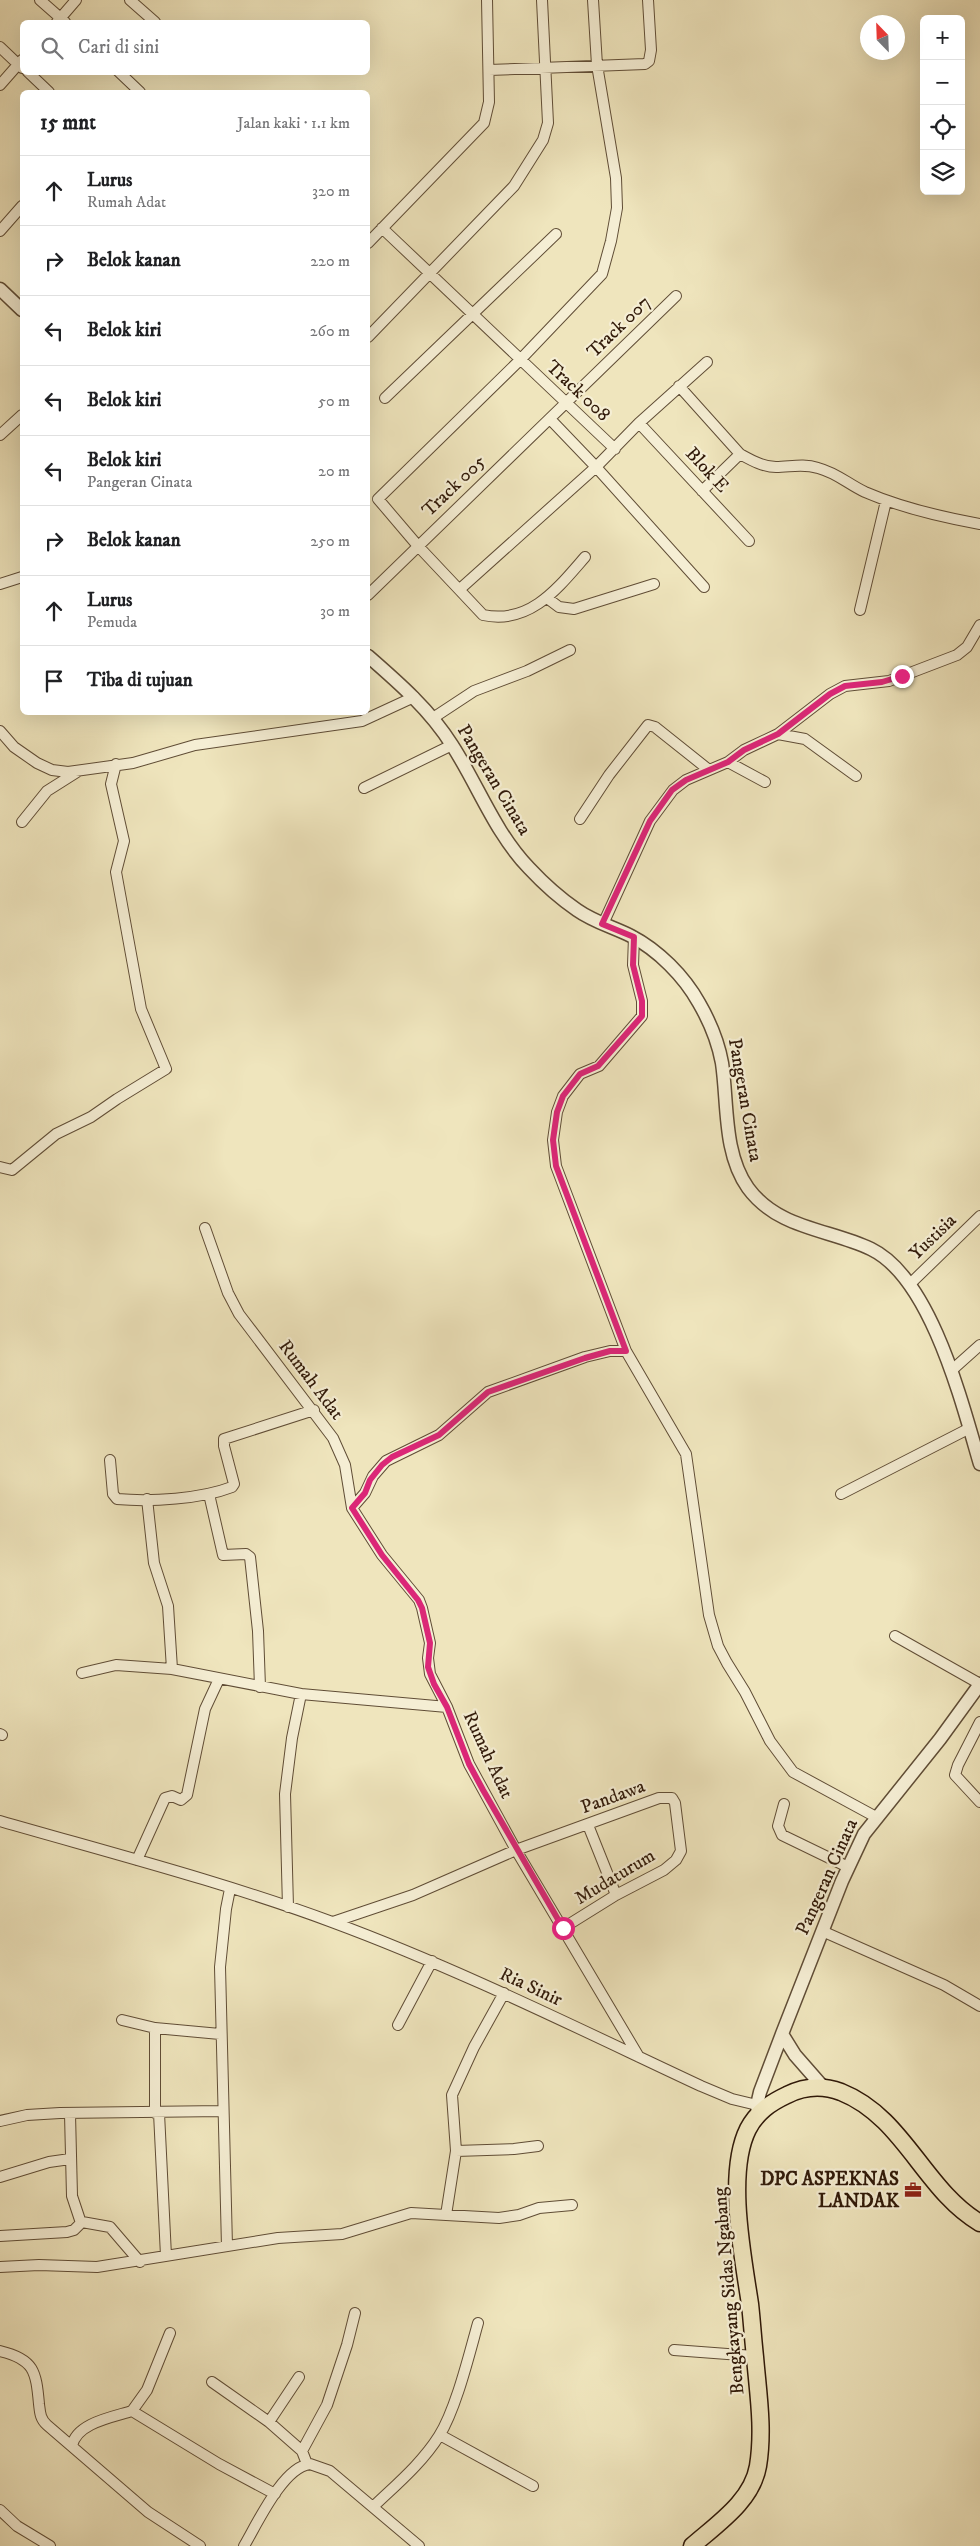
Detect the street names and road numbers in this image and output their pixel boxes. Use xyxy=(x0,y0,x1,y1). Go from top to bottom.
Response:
street label: Track 007 xyxy=(582,291,656,363)
street label: Track 008 xyxy=(541,356,615,426)
street label: Blok E xyxy=(680,443,734,497)
street label: Track 005 xyxy=(418,450,491,522)
street label: Pangeran Cinata xyxy=(452,721,536,839)
street label: Pangeran Cinata xyxy=(723,1036,767,1164)
street label: Yustisia xyxy=(905,1209,961,1265)
street label: Rumah Adat xyxy=(274,1336,348,1424)
street label: Rumah Adat xyxy=(458,1708,518,1802)
street label: Pandawa xyxy=(578,1775,648,1819)
street label: Pangeran Cinata xyxy=(791,1815,863,1939)
street label: Mudaturum xyxy=(571,1844,659,1910)
street label: Ria Sinir xyxy=(496,1963,566,2011)
street label: Bengkayang Sidas Ngabang xyxy=(708,2186,750,2396)

